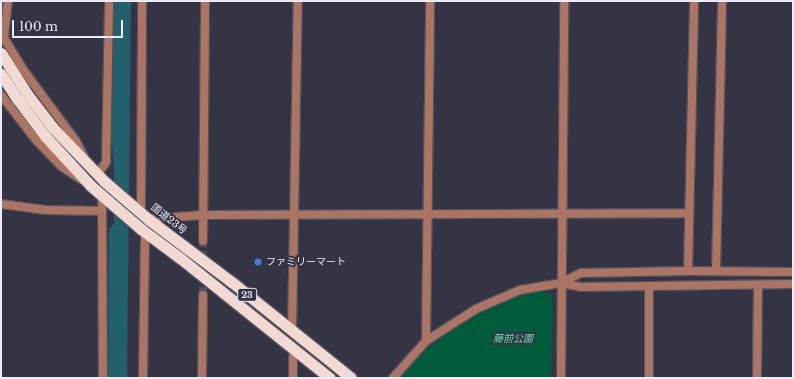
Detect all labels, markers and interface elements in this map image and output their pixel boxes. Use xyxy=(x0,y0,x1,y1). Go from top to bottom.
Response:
scale bar xyxy=(14,12,125,38)
text: 100 m xyxy=(19,19,58,34)
street label: 国道23号 xyxy=(149,201,189,237)
place label: ファミリーマート xyxy=(266,256,346,268)
marker: ファミリーマート xyxy=(253,257,263,267)
road number: 23 xyxy=(237,288,257,302)
park label: 藤前公園 xyxy=(493,333,533,345)

